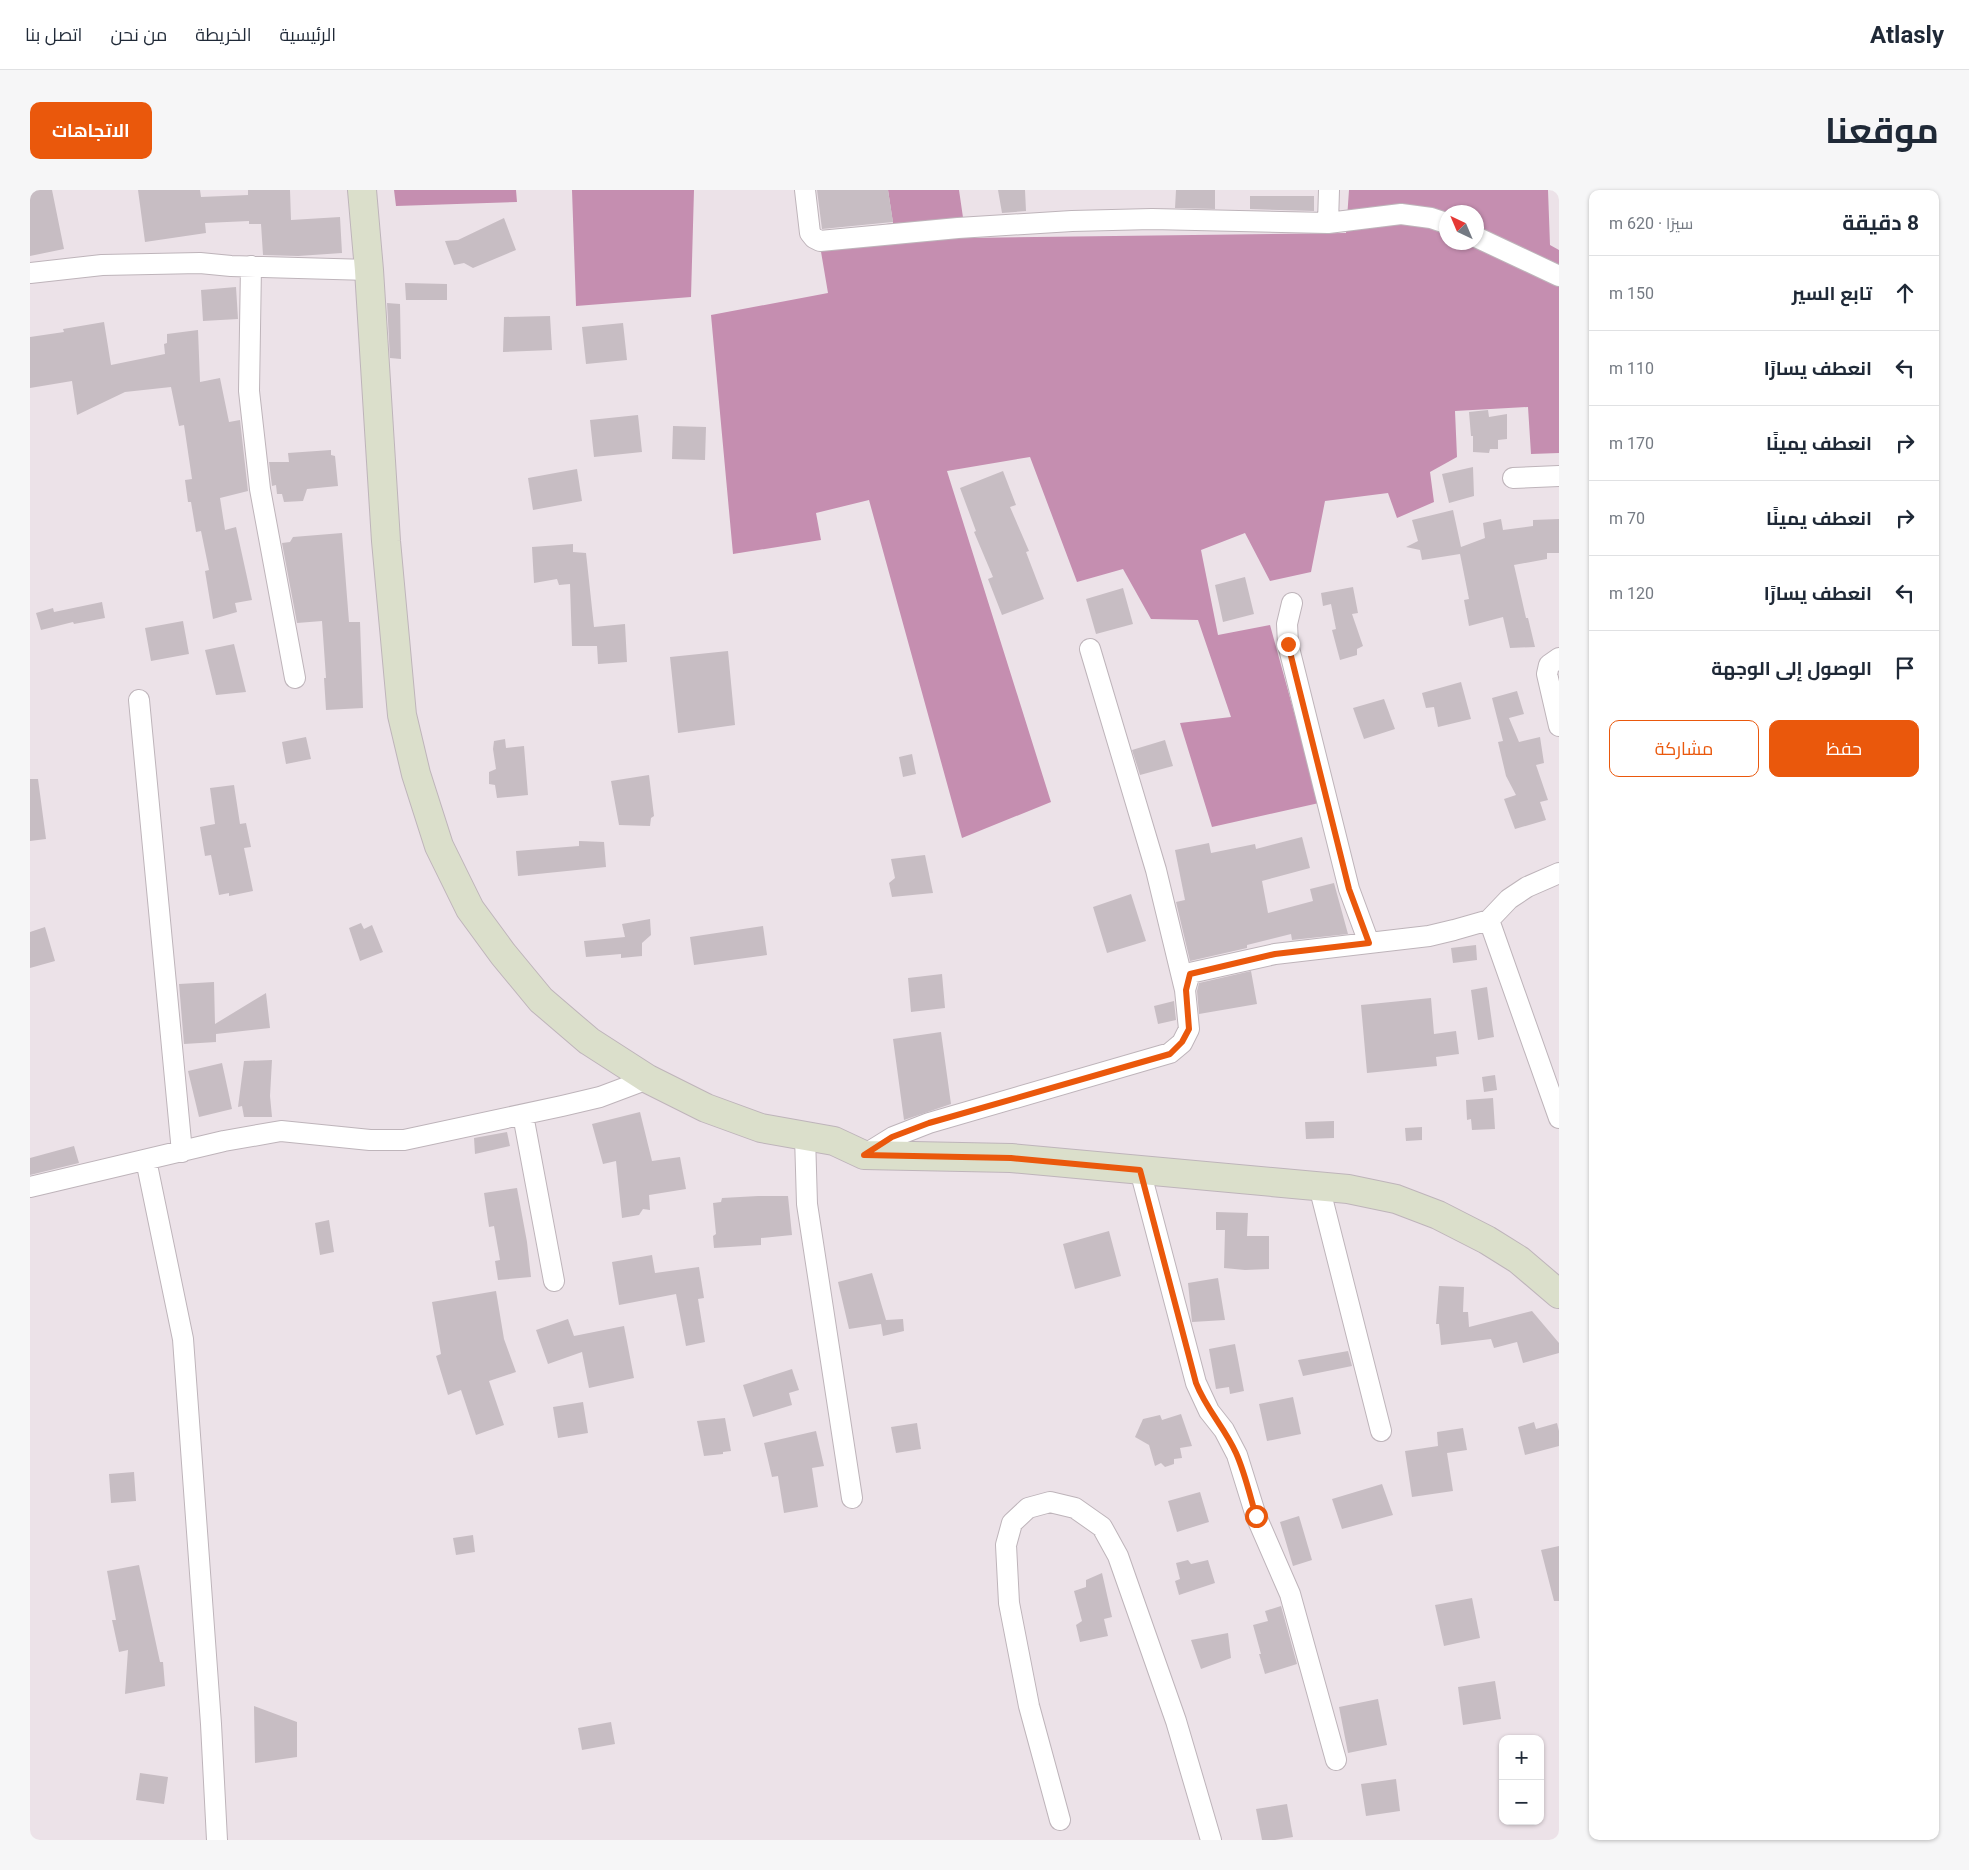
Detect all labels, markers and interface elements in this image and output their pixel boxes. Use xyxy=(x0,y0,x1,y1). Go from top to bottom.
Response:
text: Atlasly xyxy=(1870,21,1944,49)
text: اتصل بنا xyxy=(25,24,82,45)
text: من نحن xyxy=(110,24,167,45)
text: الخريطة xyxy=(195,24,252,45)
text: الرئيسية xyxy=(280,24,336,45)
button: الاتجاهات xyxy=(30,102,152,159)
text: موقعنا xyxy=(1825,111,1939,152)
north arrow xyxy=(1439,205,1484,250)
text: 8 دقيقة xyxy=(1842,211,1919,235)
text: سيرًا · 620 m xyxy=(1609,214,1693,233)
icon: ahead xyxy=(1891,279,1919,307)
text: تابع السير xyxy=(1792,282,1872,305)
text: 150 m xyxy=(1609,284,1654,303)
icon: left xyxy=(1891,354,1919,382)
text: انعطف يسارًا xyxy=(1764,357,1872,380)
text: 110 m xyxy=(1609,359,1654,378)
icon: right xyxy=(1891,429,1919,457)
text: انعطف يمينًا xyxy=(1766,432,1872,455)
text: 170 m xyxy=(1609,434,1654,453)
icon: right xyxy=(1891,504,1919,532)
text: انعطف يمينًا xyxy=(1766,507,1872,530)
text: 70 m xyxy=(1609,509,1645,528)
icon: left xyxy=(1891,579,1919,607)
text: انعطف يسارًا xyxy=(1764,582,1872,605)
text: 120 m xyxy=(1609,584,1654,603)
route end xyxy=(1277,633,1300,656)
icon: arrive xyxy=(1891,654,1919,682)
text: الوصول إلى الوجهة xyxy=(1711,657,1872,680)
button: مشاركة xyxy=(1609,720,1759,777)
button: حفظ xyxy=(1769,720,1919,777)
route start xyxy=(1245,1505,1268,1528)
map controls xyxy=(1499,1735,1544,1825)
button: + xyxy=(1499,1735,1544,1780)
button: − xyxy=(1499,1780,1544,1825)

